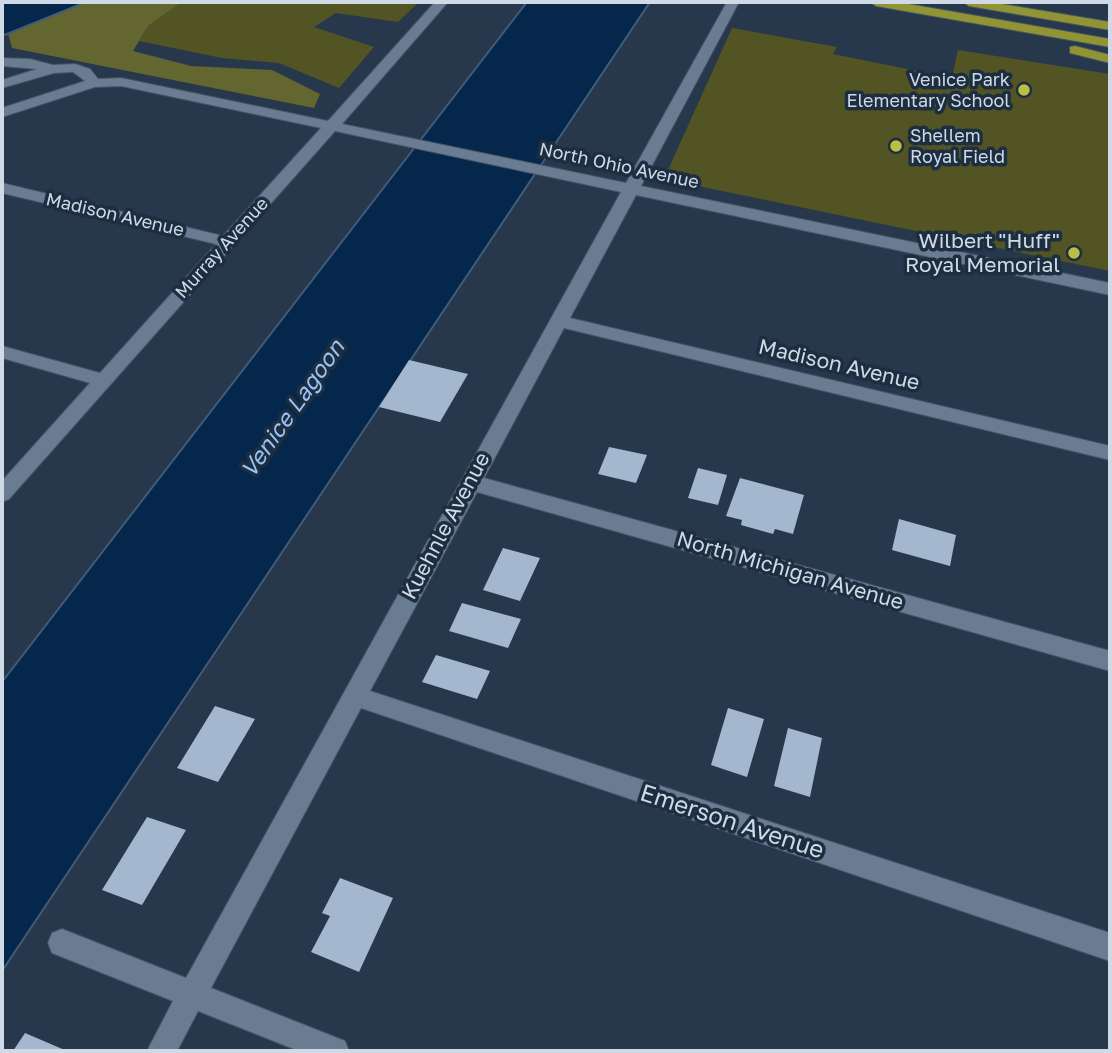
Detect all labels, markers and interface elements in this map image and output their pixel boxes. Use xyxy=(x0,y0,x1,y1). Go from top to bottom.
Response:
place label: Venice Park Elementary School xyxy=(846,69,1010,112)
marker: Venice Park Elementary School xyxy=(1016,82,1032,98)
place label: Shellem Royal Field xyxy=(910,125,1005,168)
marker: Shellem Royal Field xyxy=(888,138,904,154)
street label: North Ohio Avenue xyxy=(537,139,701,193)
street label: Madison Avenue xyxy=(44,189,186,241)
street label: Murray Avenue xyxy=(171,193,273,303)
place label: Wilbert "Huff" Royal Memorial xyxy=(905,228,1060,278)
marker: Wilbert "Huff" Royal Memorial xyxy=(1066,245,1082,261)
street label: Madison Avenue xyxy=(756,334,922,396)
water label: Venice Lagoon xyxy=(235,335,351,483)
street label: Kuehnle Avenue xyxy=(397,448,495,604)
street label: North Michigan Avenue xyxy=(674,527,906,615)
street label: Emerson Avenue xyxy=(636,779,828,865)

